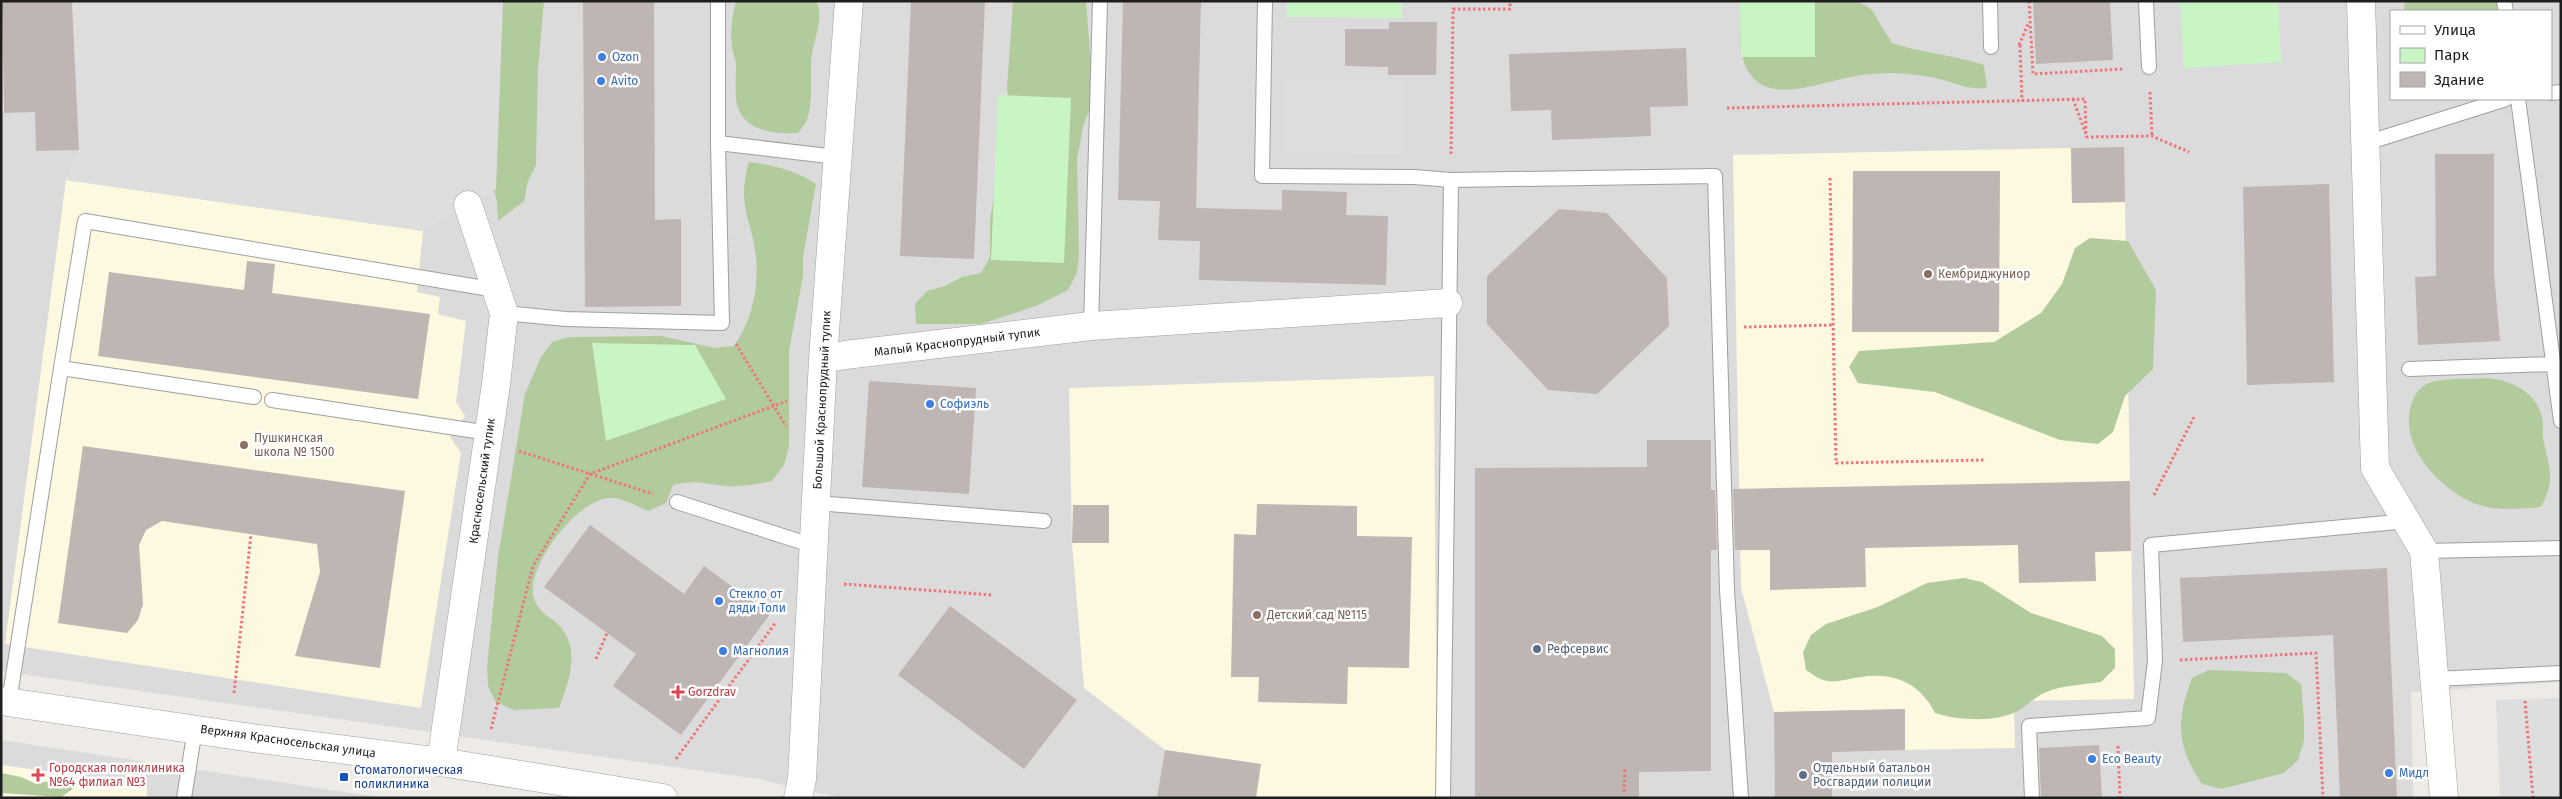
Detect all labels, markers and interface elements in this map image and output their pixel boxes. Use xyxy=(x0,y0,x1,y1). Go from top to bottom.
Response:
legend xyxy=(2390,10,2552,100)
text: Улица xyxy=(2434,21,2476,39)
text: Парк xyxy=(2434,46,2469,64)
place label: Ozon xyxy=(612,50,639,64)
marker: Ozon xyxy=(596,51,608,63)
text: Здание xyxy=(2434,71,2484,89)
place label: Avito xyxy=(611,74,638,88)
marker: Avito xyxy=(595,75,607,87)
place label: Кембриджуниор xyxy=(1938,267,2030,281)
marker: Кембриджуниор xyxy=(1922,268,1934,280)
street label: Большой Краснопрудный тупик xyxy=(810,309,834,490)
street label: Малый Краснопрудный тупик xyxy=(873,325,1042,359)
place label: Софиэль xyxy=(940,397,989,411)
marker: Софиэль xyxy=(924,398,936,410)
street label: Красносельский тупик xyxy=(466,416,498,545)
place label: Пушкинская школа № 1500 xyxy=(254,431,335,459)
marker: Пушкинская школа № 1500 xyxy=(238,439,250,451)
place label: Стекло от дяди Толи xyxy=(729,587,786,615)
marker: Стекло от дяди Толи xyxy=(713,595,725,607)
place label: Детский сад №115 xyxy=(1266,608,1367,622)
marker: Детский сад №115 xyxy=(1251,609,1263,621)
place label: Рефсервис xyxy=(1547,642,1609,656)
marker: Рефсервис xyxy=(1531,643,1543,655)
place label: Магнолия xyxy=(733,644,789,658)
marker: Магнолия xyxy=(717,645,729,657)
place label: Gorzdrav xyxy=(688,685,736,699)
marker: Gorzdrav xyxy=(672,686,684,698)
street label: Верхняя Красносельская улица xyxy=(199,722,377,760)
place label: Eco Beauty xyxy=(2102,752,2161,766)
marker: Eco Beauty xyxy=(2086,753,2098,765)
place label: Городская поликлиника №64 филиал №3 xyxy=(49,761,185,789)
place label: Отдельный батальон Росгвардии полиции xyxy=(1813,761,1931,789)
place label: Стоматологическая поликлиника xyxy=(354,763,463,791)
place label: Мидл xyxy=(2399,766,2429,780)
marker: Мидл xyxy=(2383,767,2395,779)
marker: Городская поликлиника №64 филиал №3 xyxy=(31,768,45,782)
marker: Отдельный батальон Росгвардии полиции xyxy=(1797,769,1809,781)
marker: Стоматологическая поликлиника xyxy=(338,771,350,783)

